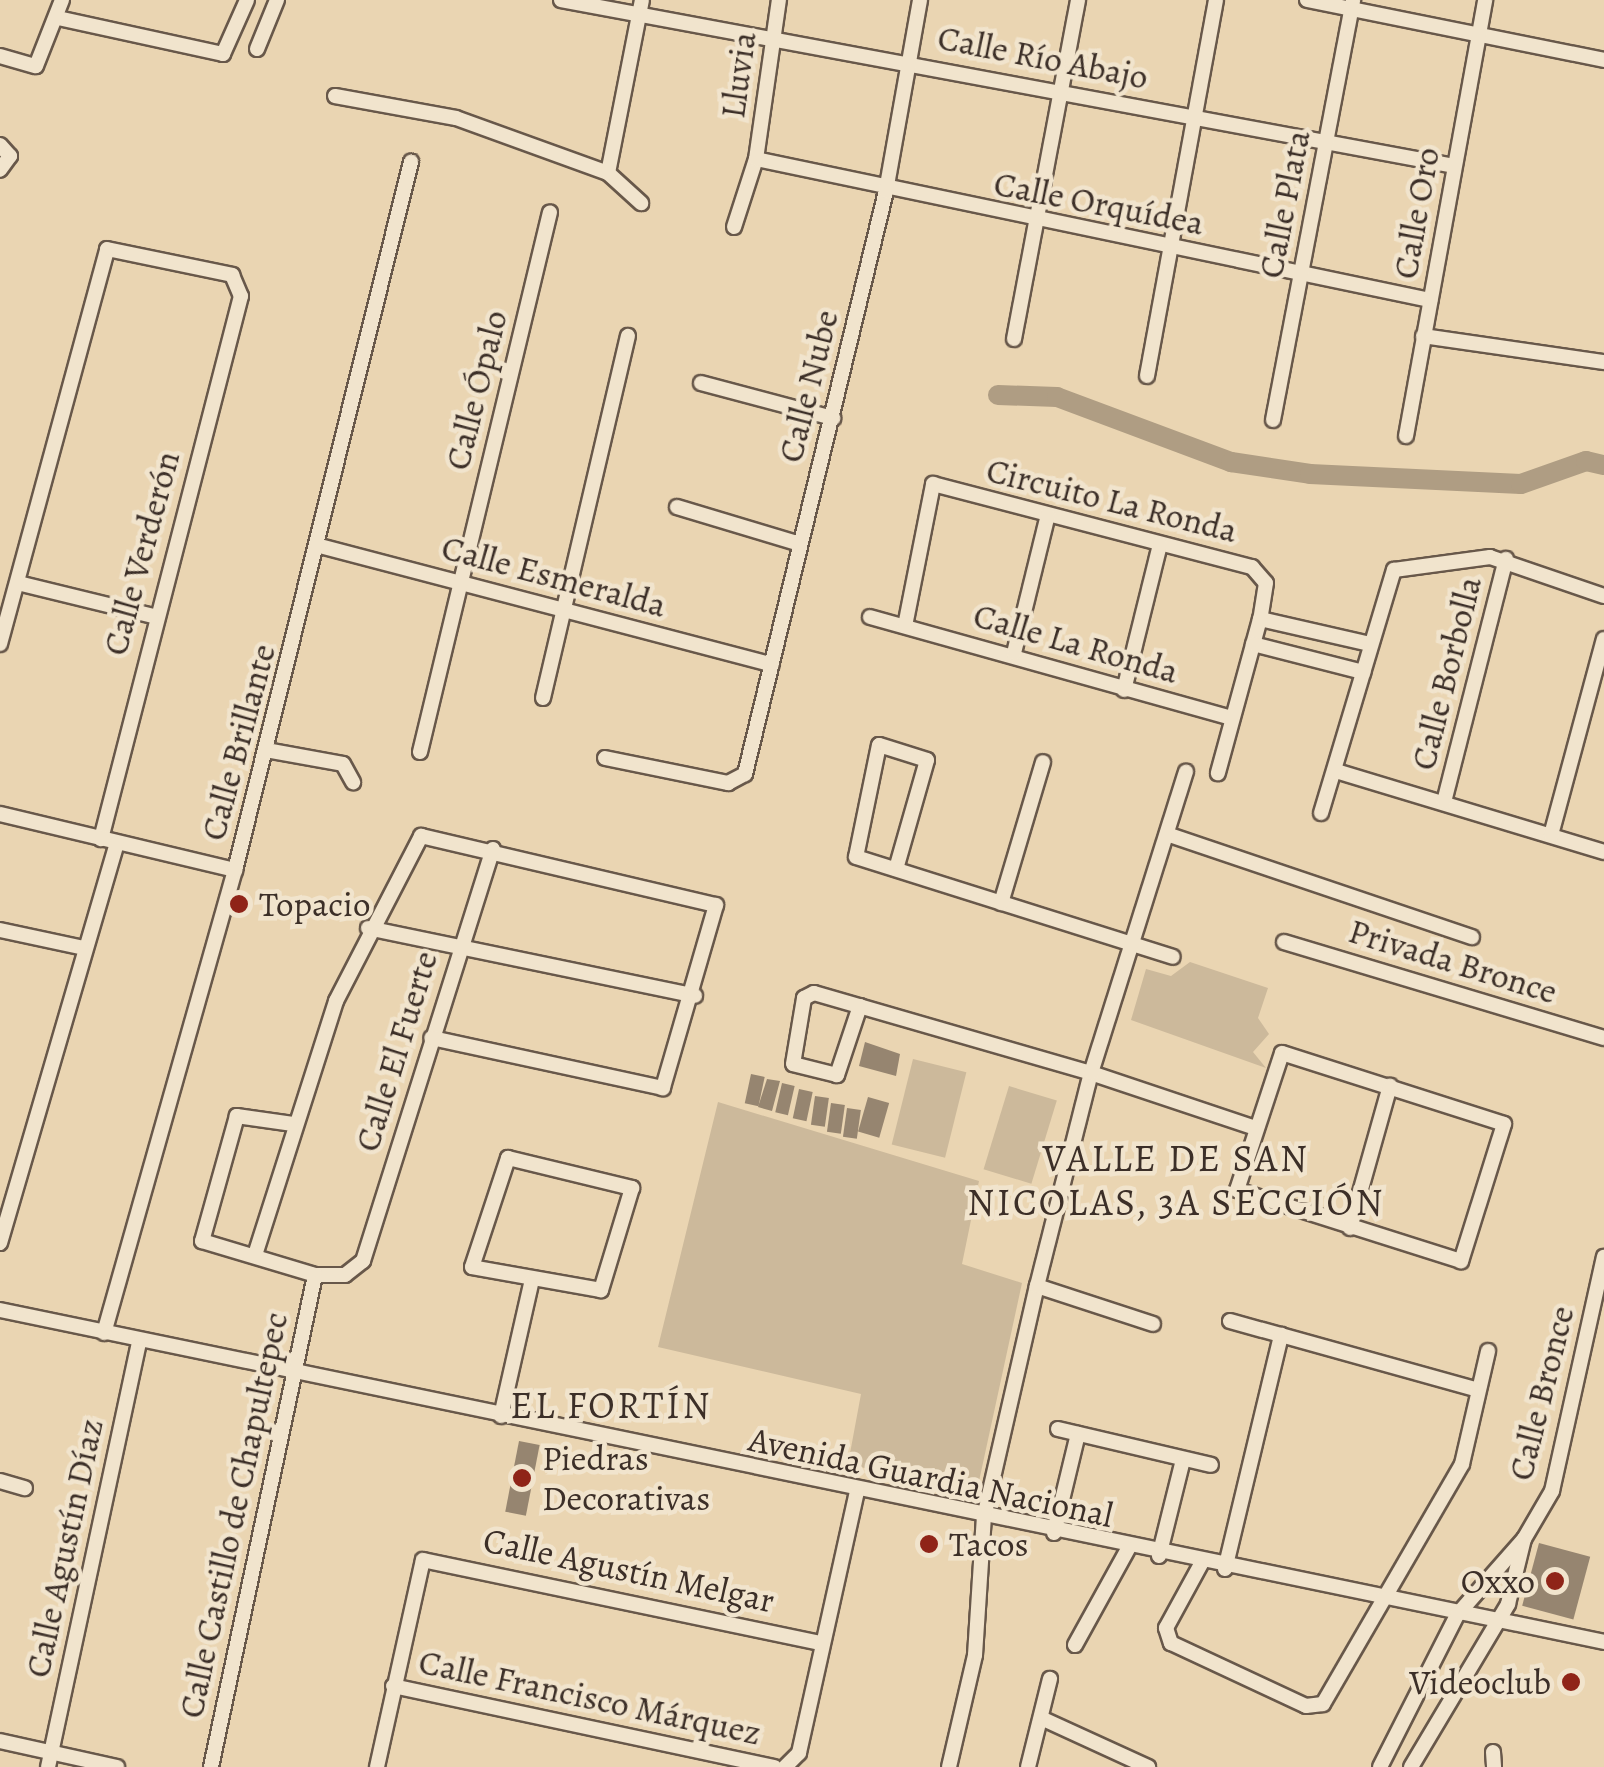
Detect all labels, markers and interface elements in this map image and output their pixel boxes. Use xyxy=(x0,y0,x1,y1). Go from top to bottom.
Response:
street label: Calle Río Abajo xyxy=(934,16,1152,98)
street label: Lluvia xyxy=(711,29,765,121)
street label: Calle Plata xyxy=(1249,126,1319,282)
street label: Calle Oro xyxy=(1384,144,1448,282)
street label: Calle Orquídea xyxy=(991,162,1207,244)
street label: Calle Nube xyxy=(769,305,847,467)
street label: Calle Ópalo xyxy=(436,306,516,474)
street label: Calle Verderón xyxy=(94,446,188,660)
street label: Circuito La Ronda xyxy=(982,449,1242,551)
street label: Calle Esmeralda xyxy=(437,526,671,626)
street label: Calle Borbolla xyxy=(1402,572,1490,774)
street label: Calle La Ronda xyxy=(969,594,1183,692)
street label: Calle Brillante xyxy=(192,639,284,845)
place label: Topacio xyxy=(259,883,370,925)
marker: Topacio xyxy=(228,893,250,915)
street label: Privada Bronce xyxy=(1344,909,1562,1013)
street label: Calle El Fuerte xyxy=(346,946,446,1156)
district label: VALLE DE SAN NICOLAS, 3A SECCIÓN xyxy=(967,1136,1385,1226)
street label: Calle Bronce xyxy=(1499,1302,1583,1484)
street label: Calle Castillo de Chapultepec xyxy=(169,1308,297,1722)
district label: EL FORTÍN xyxy=(510,1383,712,1429)
street label: Calle Agustín Díaz xyxy=(16,1415,112,1681)
street label: Avenida Guardia Nacional xyxy=(745,1418,1117,1536)
place label: Piedras Decorativas xyxy=(542,1437,710,1519)
marker: Piedras Decorativas xyxy=(511,1467,533,1489)
street label: Calle Agustín Melgar xyxy=(480,1519,778,1621)
place label: Tacos xyxy=(949,1523,1028,1565)
marker: Tacos xyxy=(918,1533,940,1555)
place label: Oxxo xyxy=(1461,1560,1535,1602)
marker: Oxxo xyxy=(1544,1570,1566,1592)
street label: Calle Francisco Márquez xyxy=(415,1640,765,1754)
place label: Videoclub xyxy=(1409,1661,1551,1703)
marker: Videoclub xyxy=(1560,1671,1582,1693)

